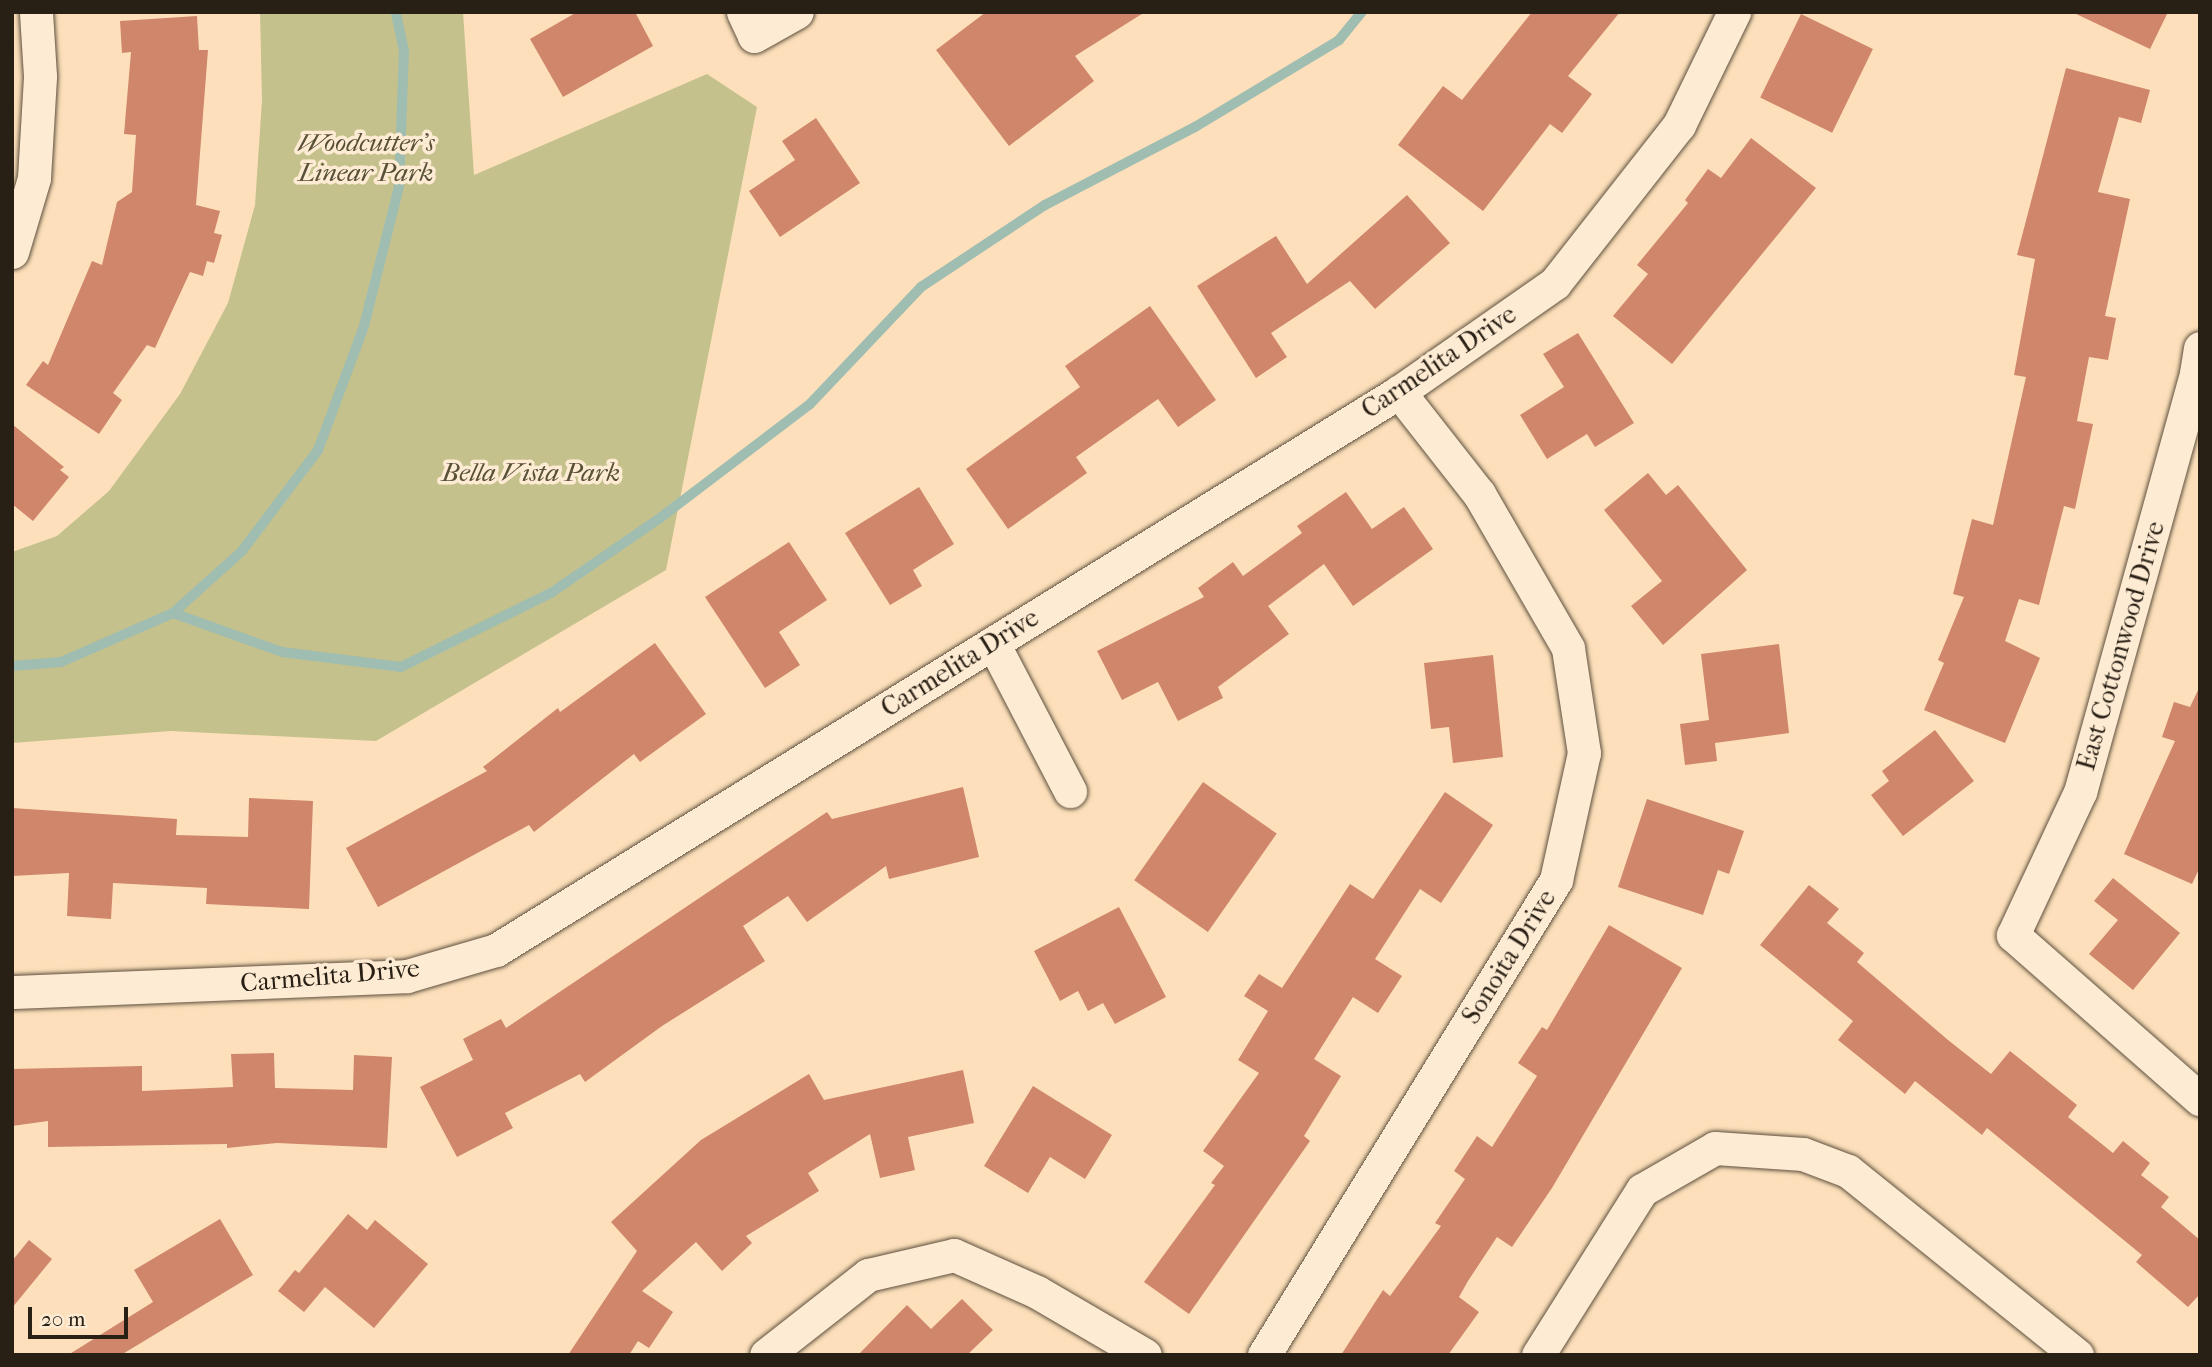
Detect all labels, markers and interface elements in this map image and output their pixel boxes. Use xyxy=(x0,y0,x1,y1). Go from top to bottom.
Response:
park label: Woodcutter's Linear Park xyxy=(297,127,435,188)
street label: Carmelita Drive xyxy=(1356,299,1522,425)
park label: Bella Vista Park xyxy=(442,457,620,489)
street label: East Cottonwood Drive xyxy=(2071,518,2171,774)
street label: Carmelita Drive xyxy=(875,602,1045,724)
street label: Sonoita Drive xyxy=(1455,884,1563,1030)
street label: Carmelita Drive xyxy=(239,953,421,999)
scale bar xyxy=(32,1294,131,1338)
text: 20 m xyxy=(41,1307,85,1331)

